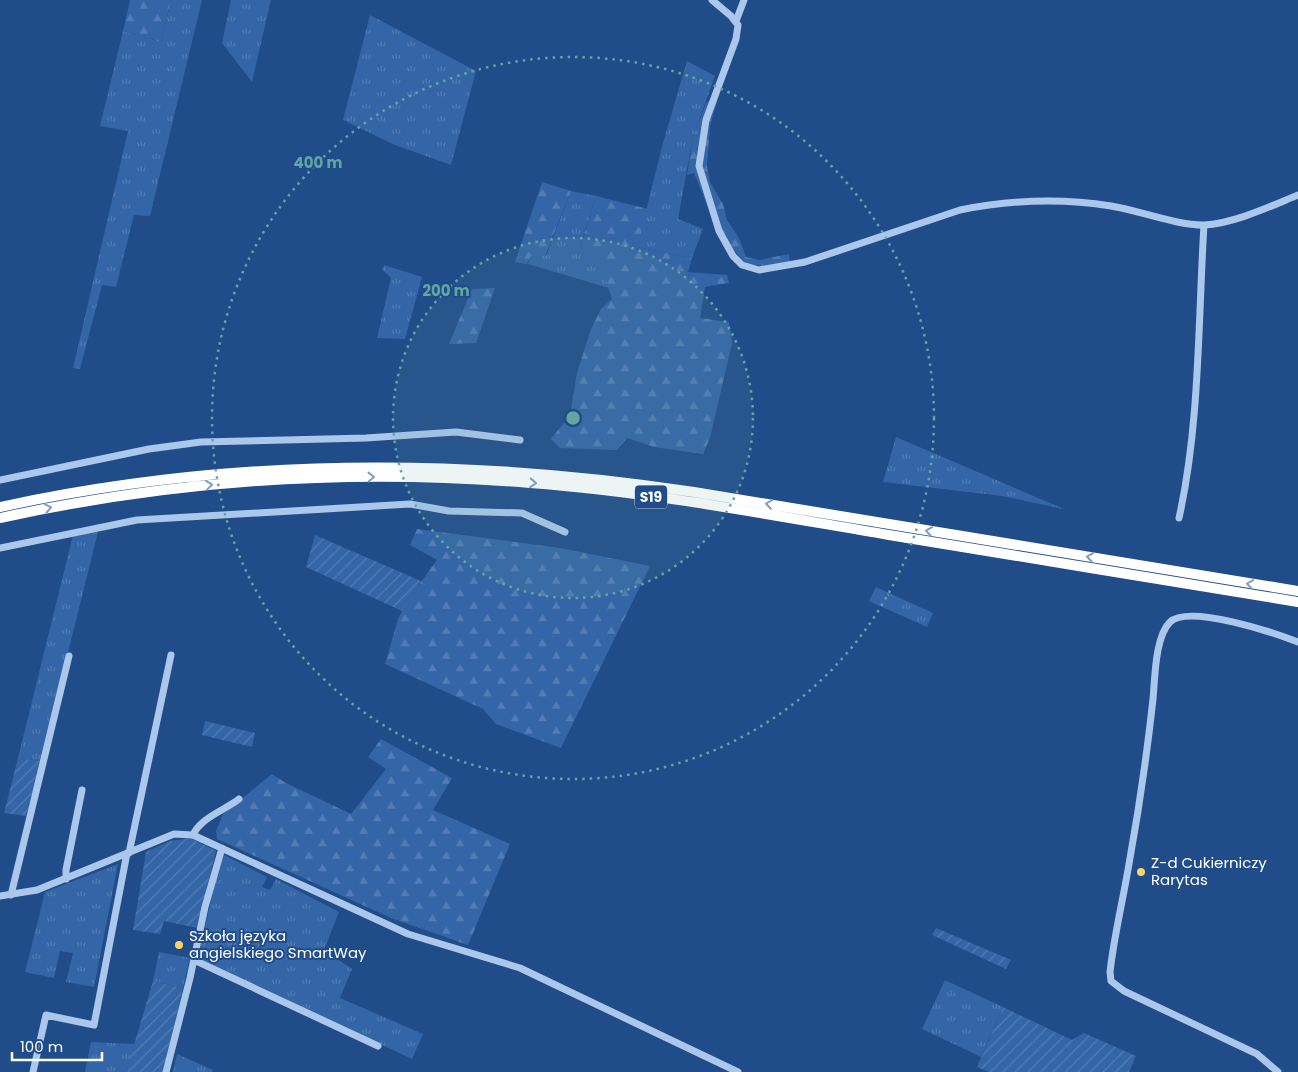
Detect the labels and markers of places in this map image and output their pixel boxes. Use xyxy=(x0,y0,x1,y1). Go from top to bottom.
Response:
centre of rings xyxy=(564,409,582,427)
place label: Z-d Cukierniczy Rarytas xyxy=(1151,852,1267,890)
marker: Z-d Cukierniczy Rarytas xyxy=(1135,866,1147,878)
place label: Szkoła języka angielskiego SmartWay xyxy=(189,925,367,963)
marker: Szkoła języka angielskiego SmartWay xyxy=(173,939,185,951)

